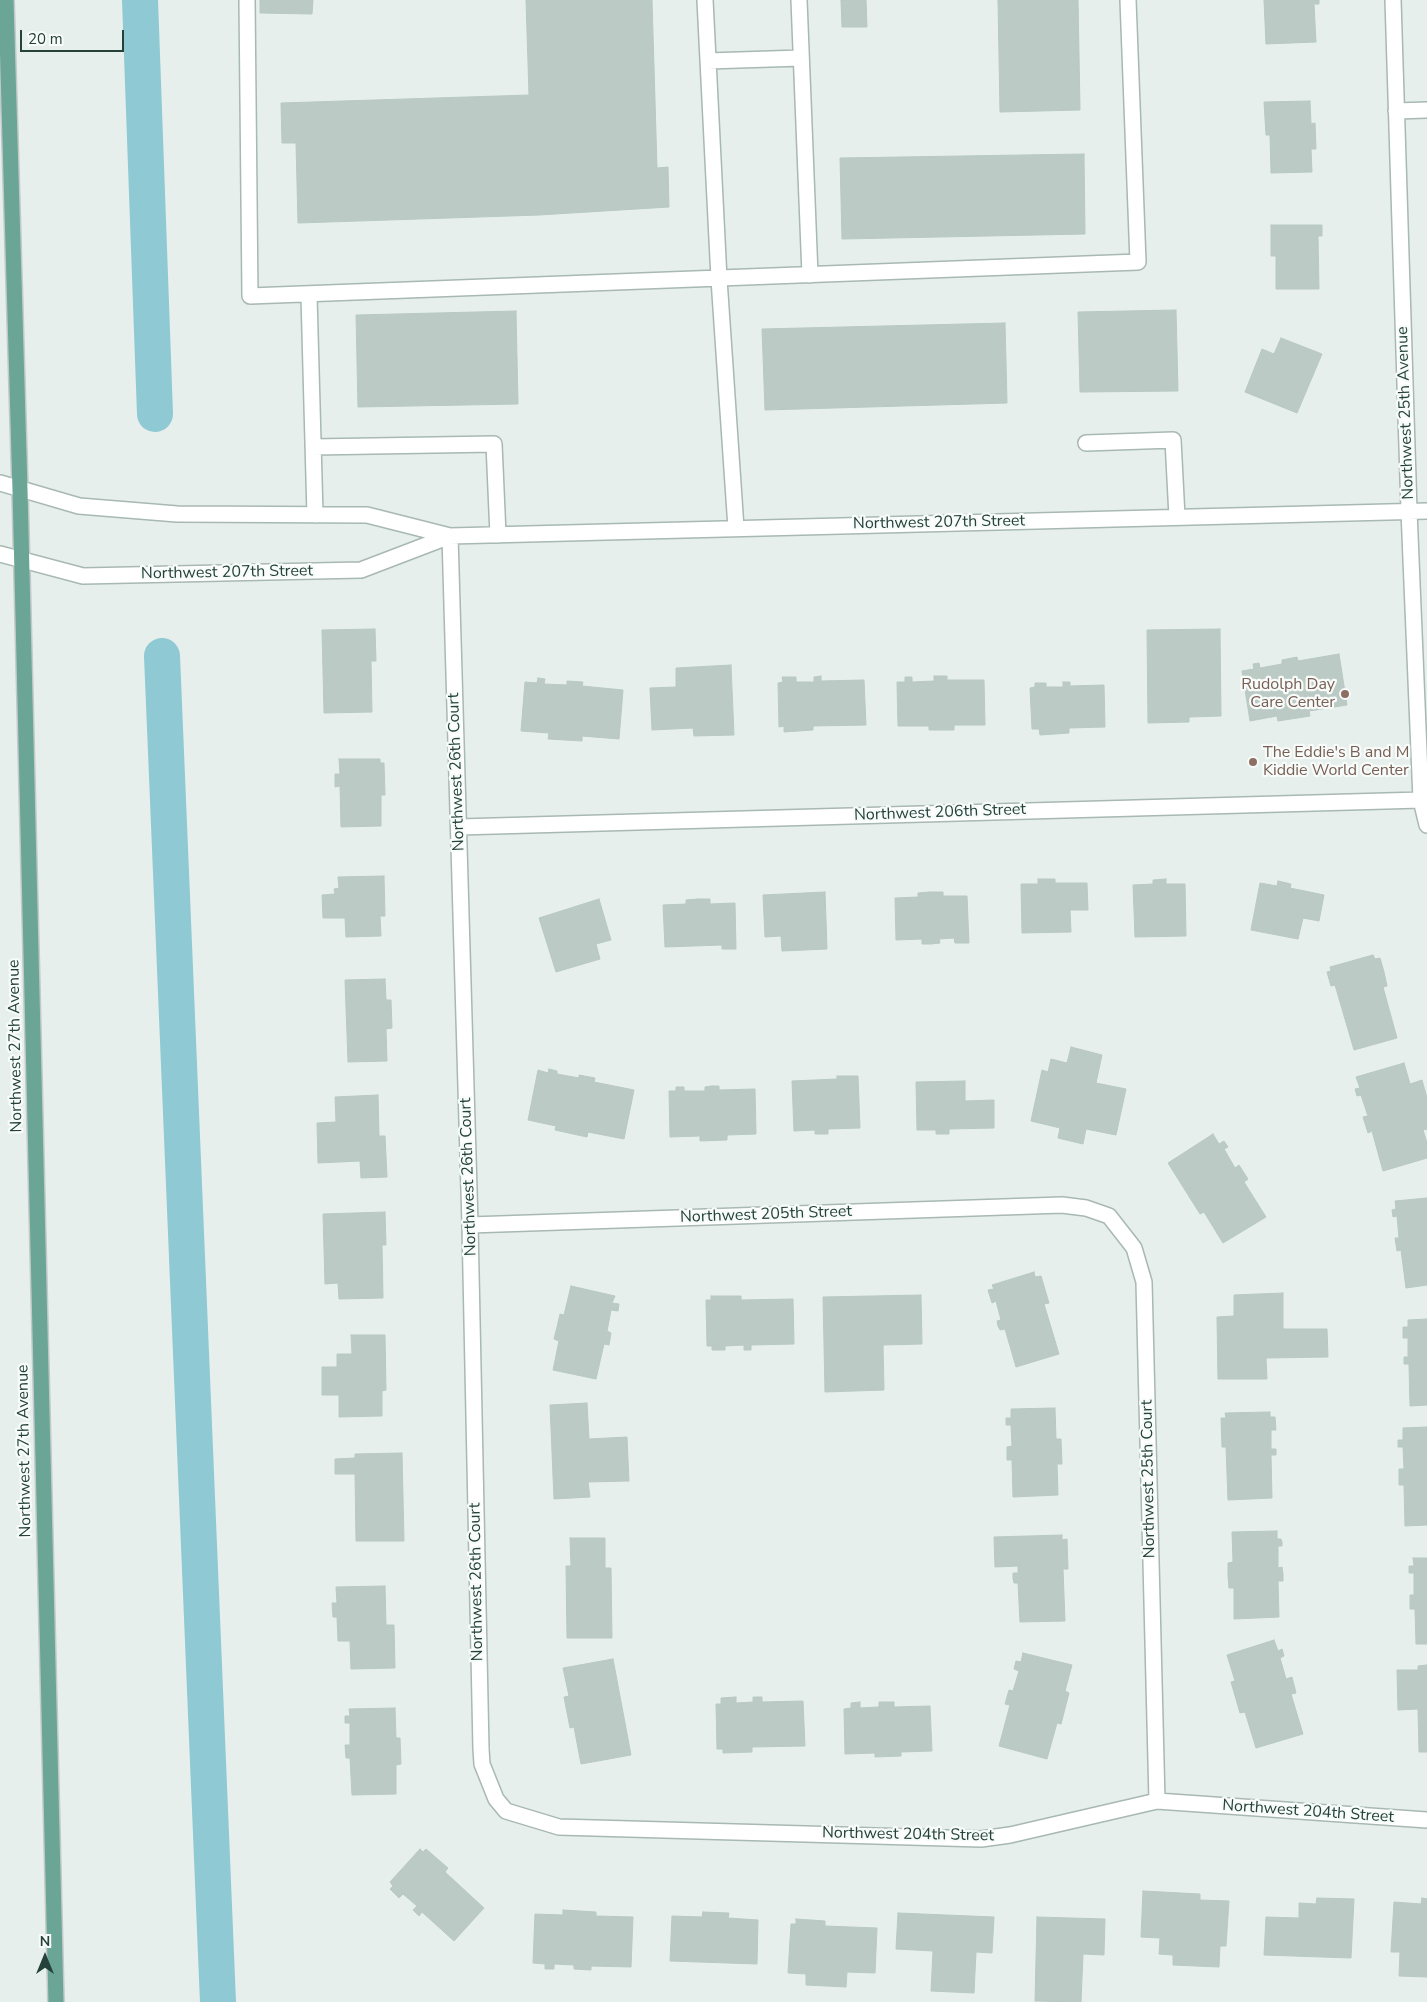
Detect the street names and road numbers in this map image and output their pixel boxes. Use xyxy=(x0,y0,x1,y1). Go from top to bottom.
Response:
street label: Northwest 25th Avenue xyxy=(1393,326,1419,500)
street label: Northwest 207th Street xyxy=(853,512,1025,534)
street label: Northwest 207th Street xyxy=(141,562,313,584)
street label: Northwest 26th Court xyxy=(445,692,469,852)
street label: Northwest 206th Street xyxy=(854,800,1026,826)
street label: Northwest 27th Avenue xyxy=(5,959,27,1133)
street label: Northwest 26th Court xyxy=(457,1097,481,1257)
street label: Northwest 205th Street xyxy=(680,1202,852,1228)
street label: Northwest 27th Avenue xyxy=(14,1364,36,1538)
street label: Northwest 25th Court xyxy=(1138,1400,1160,1558)
street label: Northwest 26th Court xyxy=(466,1503,488,1661)
street label: Northwest 204th Street xyxy=(1222,1796,1394,1828)
street label: Northwest 204th Street xyxy=(822,1824,994,1846)

